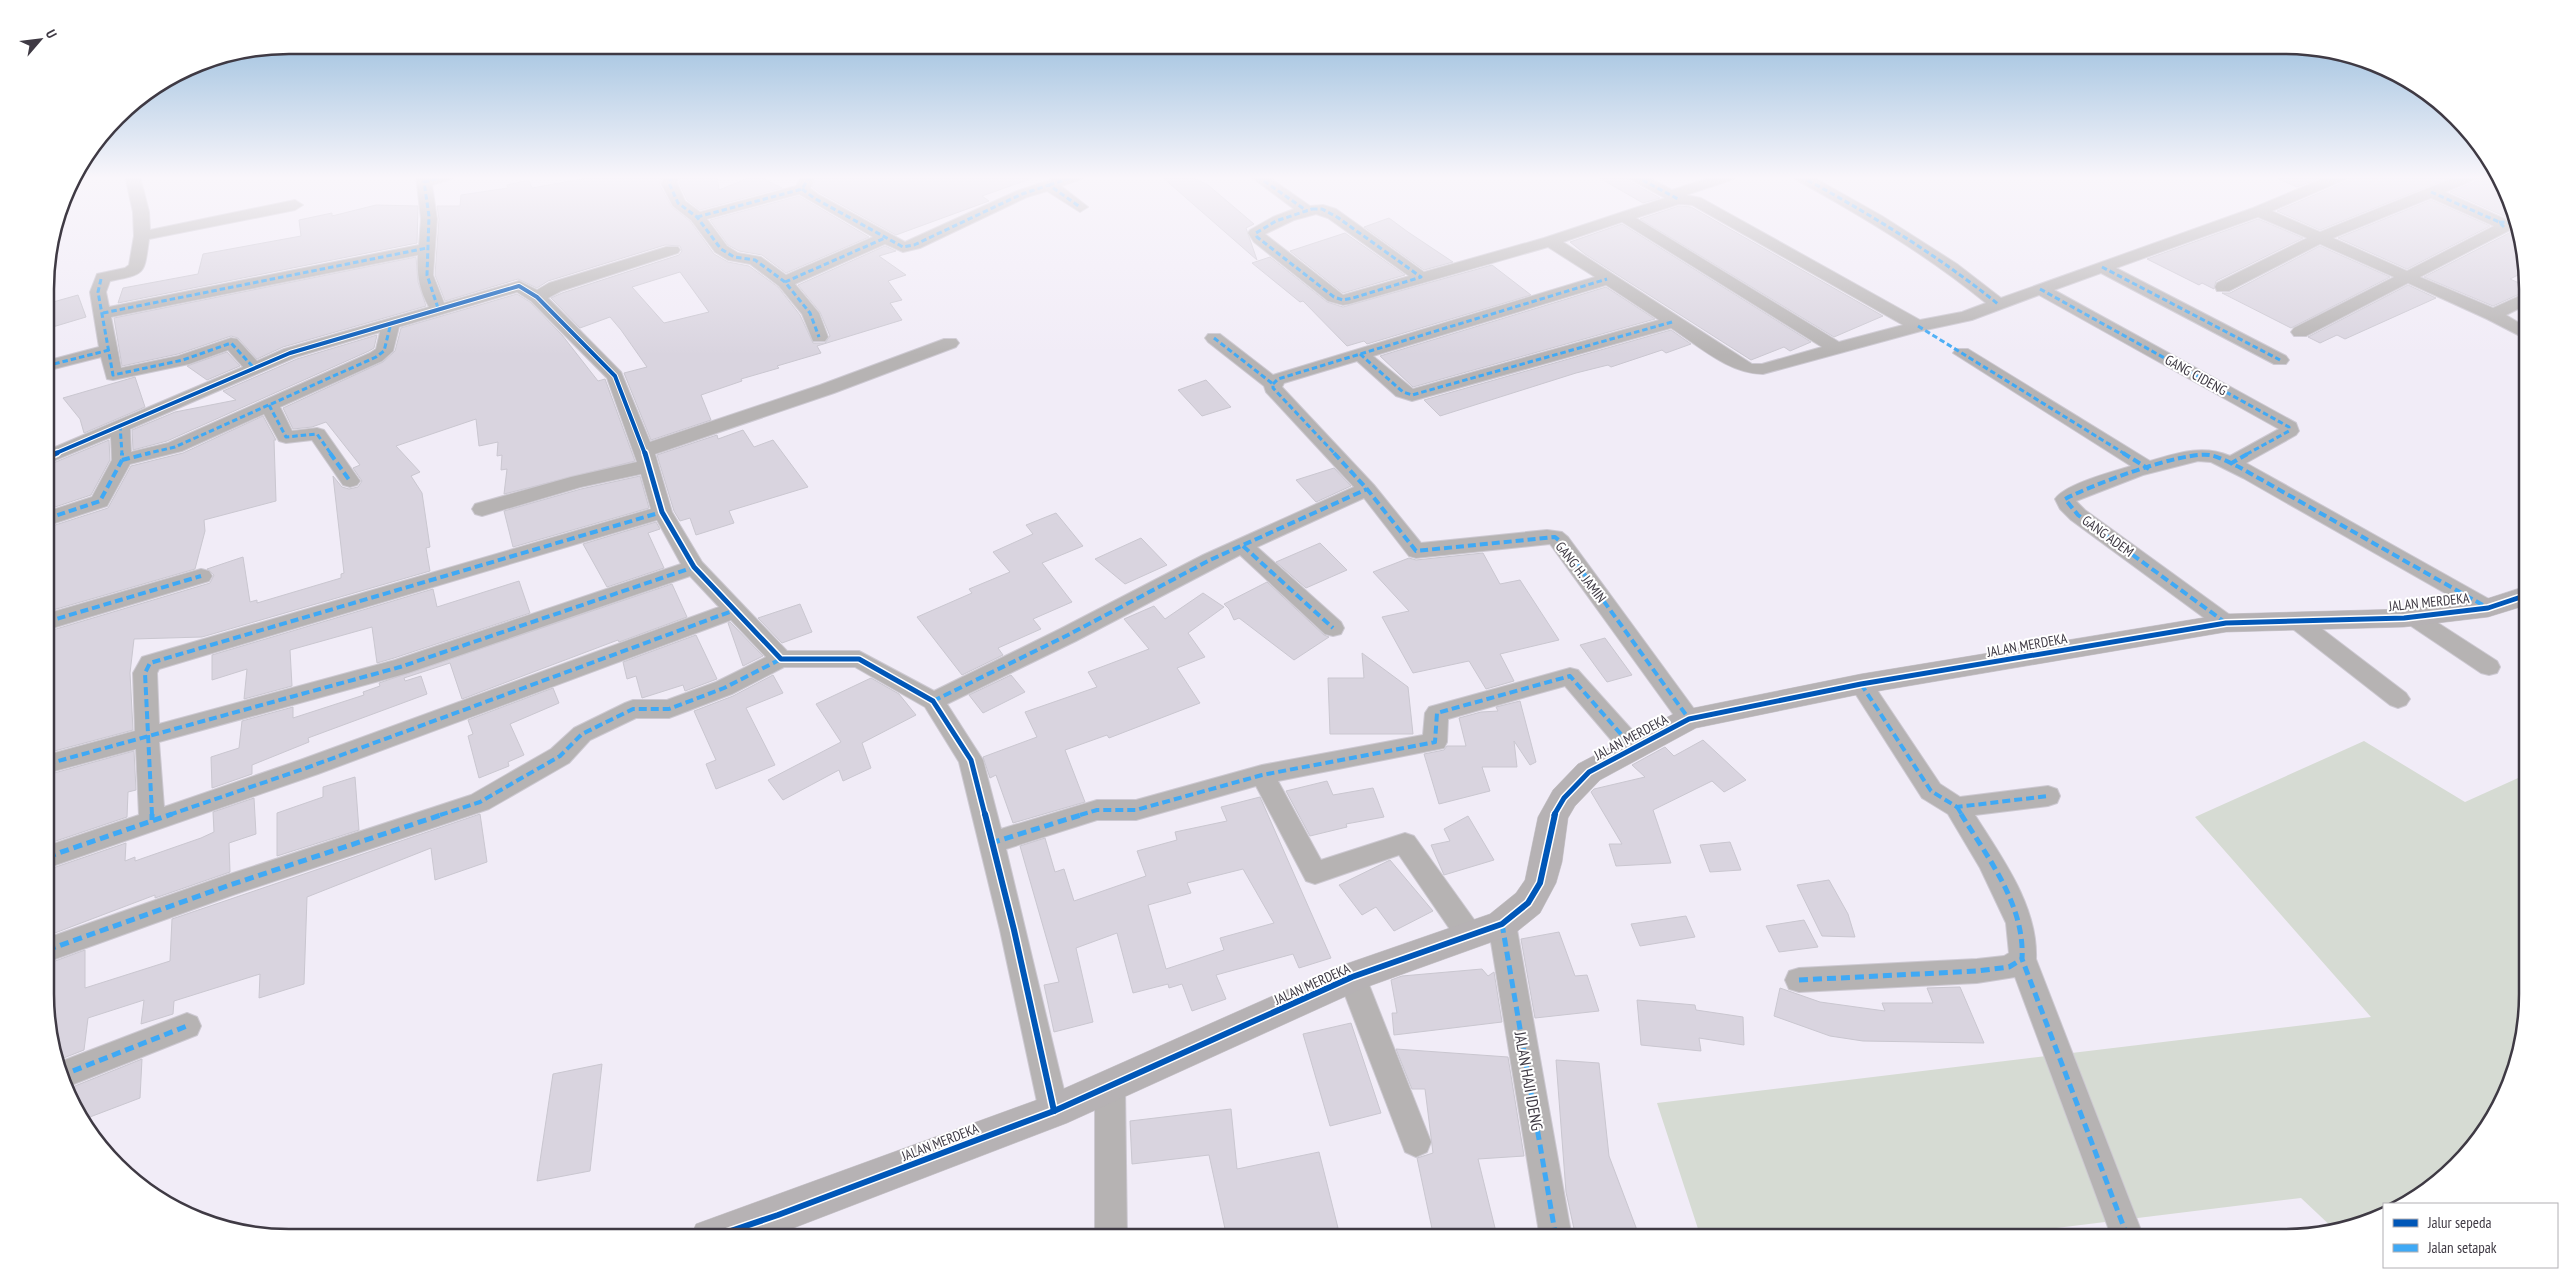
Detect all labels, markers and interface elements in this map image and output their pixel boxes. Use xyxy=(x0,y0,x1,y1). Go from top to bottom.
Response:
north arrow xyxy=(15,15,65,65)
text: U xyxy=(42,26,61,41)
street label: GANG CIDENG xyxy=(2162,351,2230,399)
street label: GANG ADEM xyxy=(2079,511,2137,561)
street label: GANG H. JAMIN xyxy=(1552,538,1610,606)
street label: JALAN MERDEKA xyxy=(2387,589,2471,615)
street label: JALAN MERDEKA xyxy=(1984,629,2069,661)
street label: JALAN MERDEKA xyxy=(1590,710,1671,764)
street label: JALAN MERDEKA xyxy=(1270,959,1353,1009)
street label: JALAN HAJI IDENG xyxy=(1510,1029,1548,1132)
street label: JALAN MERDEKA xyxy=(898,1119,981,1165)
legend xyxy=(2383,1203,2558,1268)
text: Jalur sepeda xyxy=(2427,1213,2491,1232)
text: Jalan setapak xyxy=(2427,1238,2497,1257)

